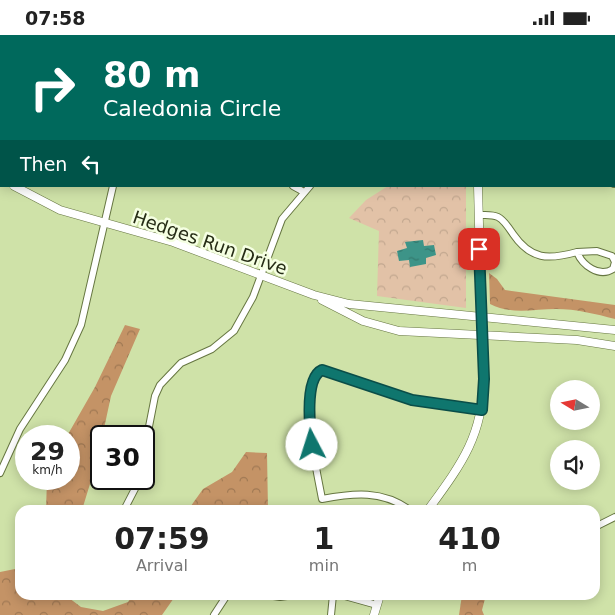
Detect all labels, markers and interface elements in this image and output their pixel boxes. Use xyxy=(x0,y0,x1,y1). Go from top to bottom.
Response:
text: 07:58 xyxy=(25,7,85,29)
icon: right xyxy=(20,55,85,120)
text: 80 m xyxy=(103,55,200,95)
text: Caledonia Circle xyxy=(103,96,281,121)
icon: left xyxy=(77,150,105,178)
text: Then xyxy=(20,153,67,175)
street label: Hedges Run Drive xyxy=(130,206,290,279)
pin xyxy=(458,228,500,270)
icon: arrive xyxy=(465,235,493,263)
north arrow xyxy=(550,380,600,430)
map controls xyxy=(550,380,600,490)
position arrow xyxy=(285,418,337,470)
speed limit sign: 30 xyxy=(90,425,155,490)
text: 29 xyxy=(30,437,65,466)
button: sound xyxy=(550,440,600,490)
text: km/h xyxy=(32,463,63,477)
text: 07:59 xyxy=(114,521,210,556)
text: 1 xyxy=(313,521,334,556)
text: 410 xyxy=(438,521,501,556)
text: Arrival xyxy=(136,556,188,575)
text: min xyxy=(309,556,339,575)
text: m xyxy=(462,556,477,575)

